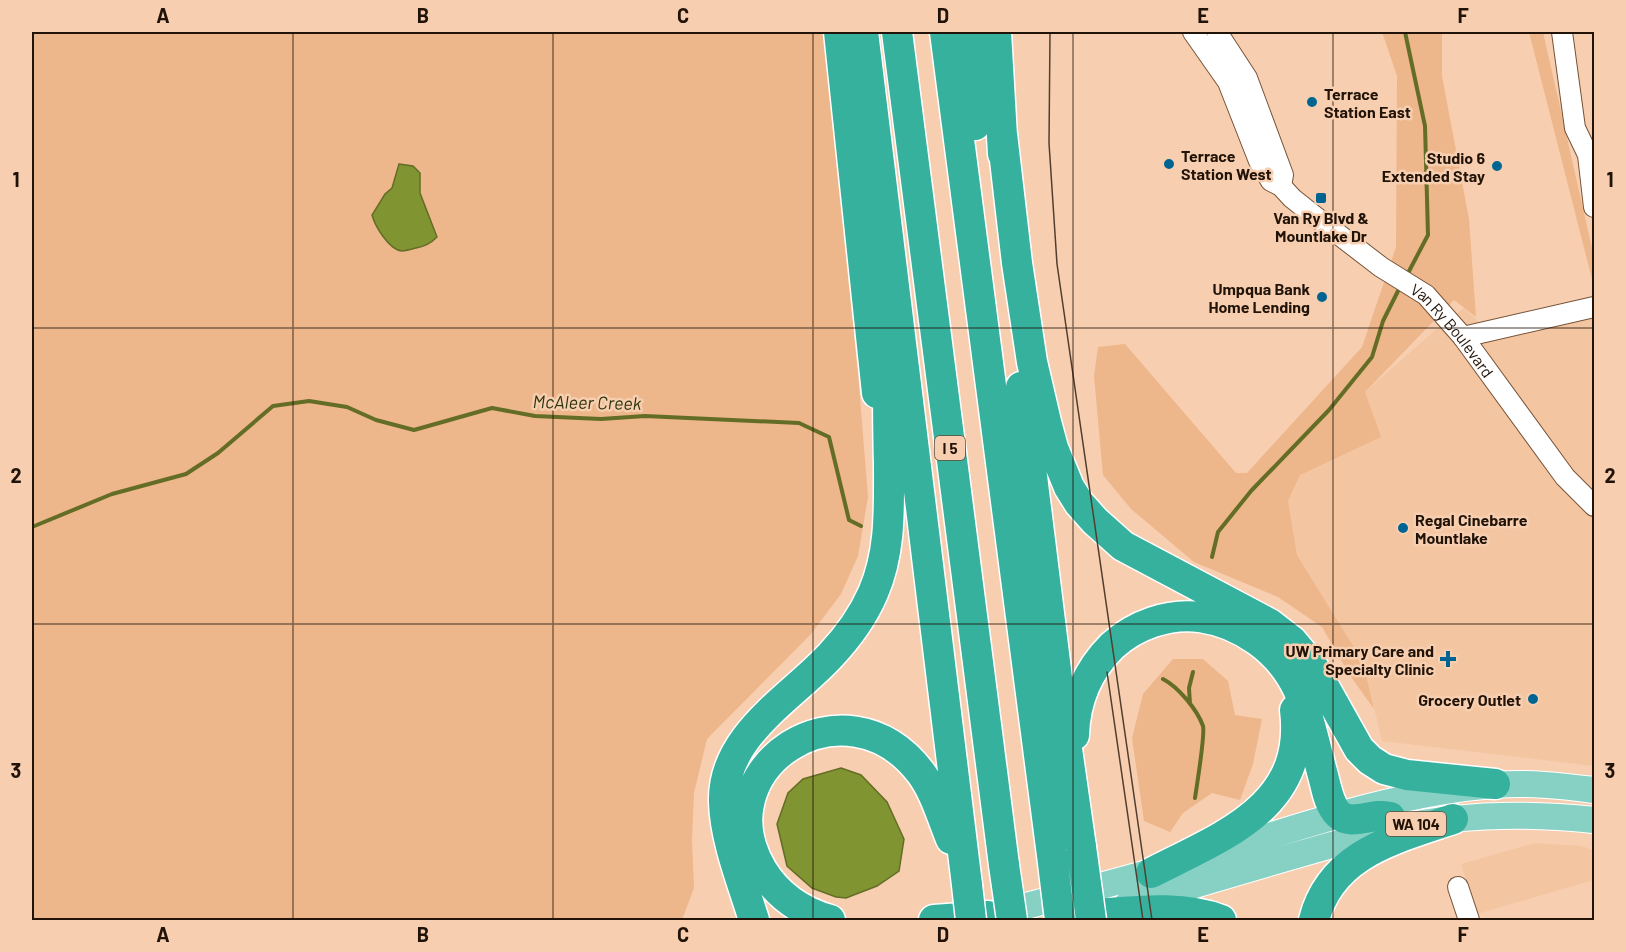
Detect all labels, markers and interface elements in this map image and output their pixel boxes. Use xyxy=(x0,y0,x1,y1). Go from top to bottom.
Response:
text: A xyxy=(156,3,170,27)
text: B xyxy=(417,3,429,27)
text: C xyxy=(677,3,689,27)
text: D xyxy=(937,3,949,27)
text: E xyxy=(1197,3,1209,27)
text: F xyxy=(1457,3,1469,27)
place label: Terrace Station East xyxy=(1324,84,1411,121)
marker: Terrace Station East xyxy=(1305,95,1319,109)
place label: Terrace Station West xyxy=(1181,146,1272,183)
place label: Studio 6 Extended Stay xyxy=(1382,148,1485,185)
marker: Terrace Station West xyxy=(1162,157,1176,171)
marker: Studio 6 Extended Stay xyxy=(1490,159,1504,173)
text: 1 xyxy=(12,167,20,191)
text: 1 xyxy=(1606,167,1614,191)
marker: Van Ry Blvd & Mountlake Dr xyxy=(1314,191,1328,205)
place label: Van Ry Blvd & Mountlake Dr xyxy=(1273,208,1369,245)
place label: Umpqua Bank Home Lending xyxy=(1208,279,1310,316)
street label: Van Ry Boulevard xyxy=(1408,279,1498,381)
marker: Umpqua Bank Home Lending xyxy=(1315,290,1329,304)
water label: McAleer Creek xyxy=(532,390,642,414)
road number: I 5 xyxy=(935,436,965,460)
text: 2 xyxy=(10,463,22,487)
text: 2 xyxy=(1604,463,1616,487)
place label: Regal Cinebarre Mountlake xyxy=(1415,510,1528,547)
marker: Regal Cinebarre Mountlake xyxy=(1396,521,1410,535)
place label: UW Primary Care and Specialty Clinic xyxy=(1285,641,1434,678)
marker: UW Primary Care and Specialty Clinic xyxy=(1439,650,1457,668)
place label: Grocery Outlet xyxy=(1418,690,1521,709)
marker: Grocery Outlet xyxy=(1526,692,1540,706)
text: 3 xyxy=(11,758,21,782)
text: 3 xyxy=(1605,758,1615,782)
road number: WA 104 xyxy=(1386,812,1446,836)
text: A xyxy=(156,922,170,946)
text: B xyxy=(417,922,429,946)
text: C xyxy=(677,922,689,946)
text: D xyxy=(937,922,949,946)
text: E xyxy=(1197,922,1209,946)
text: F xyxy=(1457,922,1469,946)

